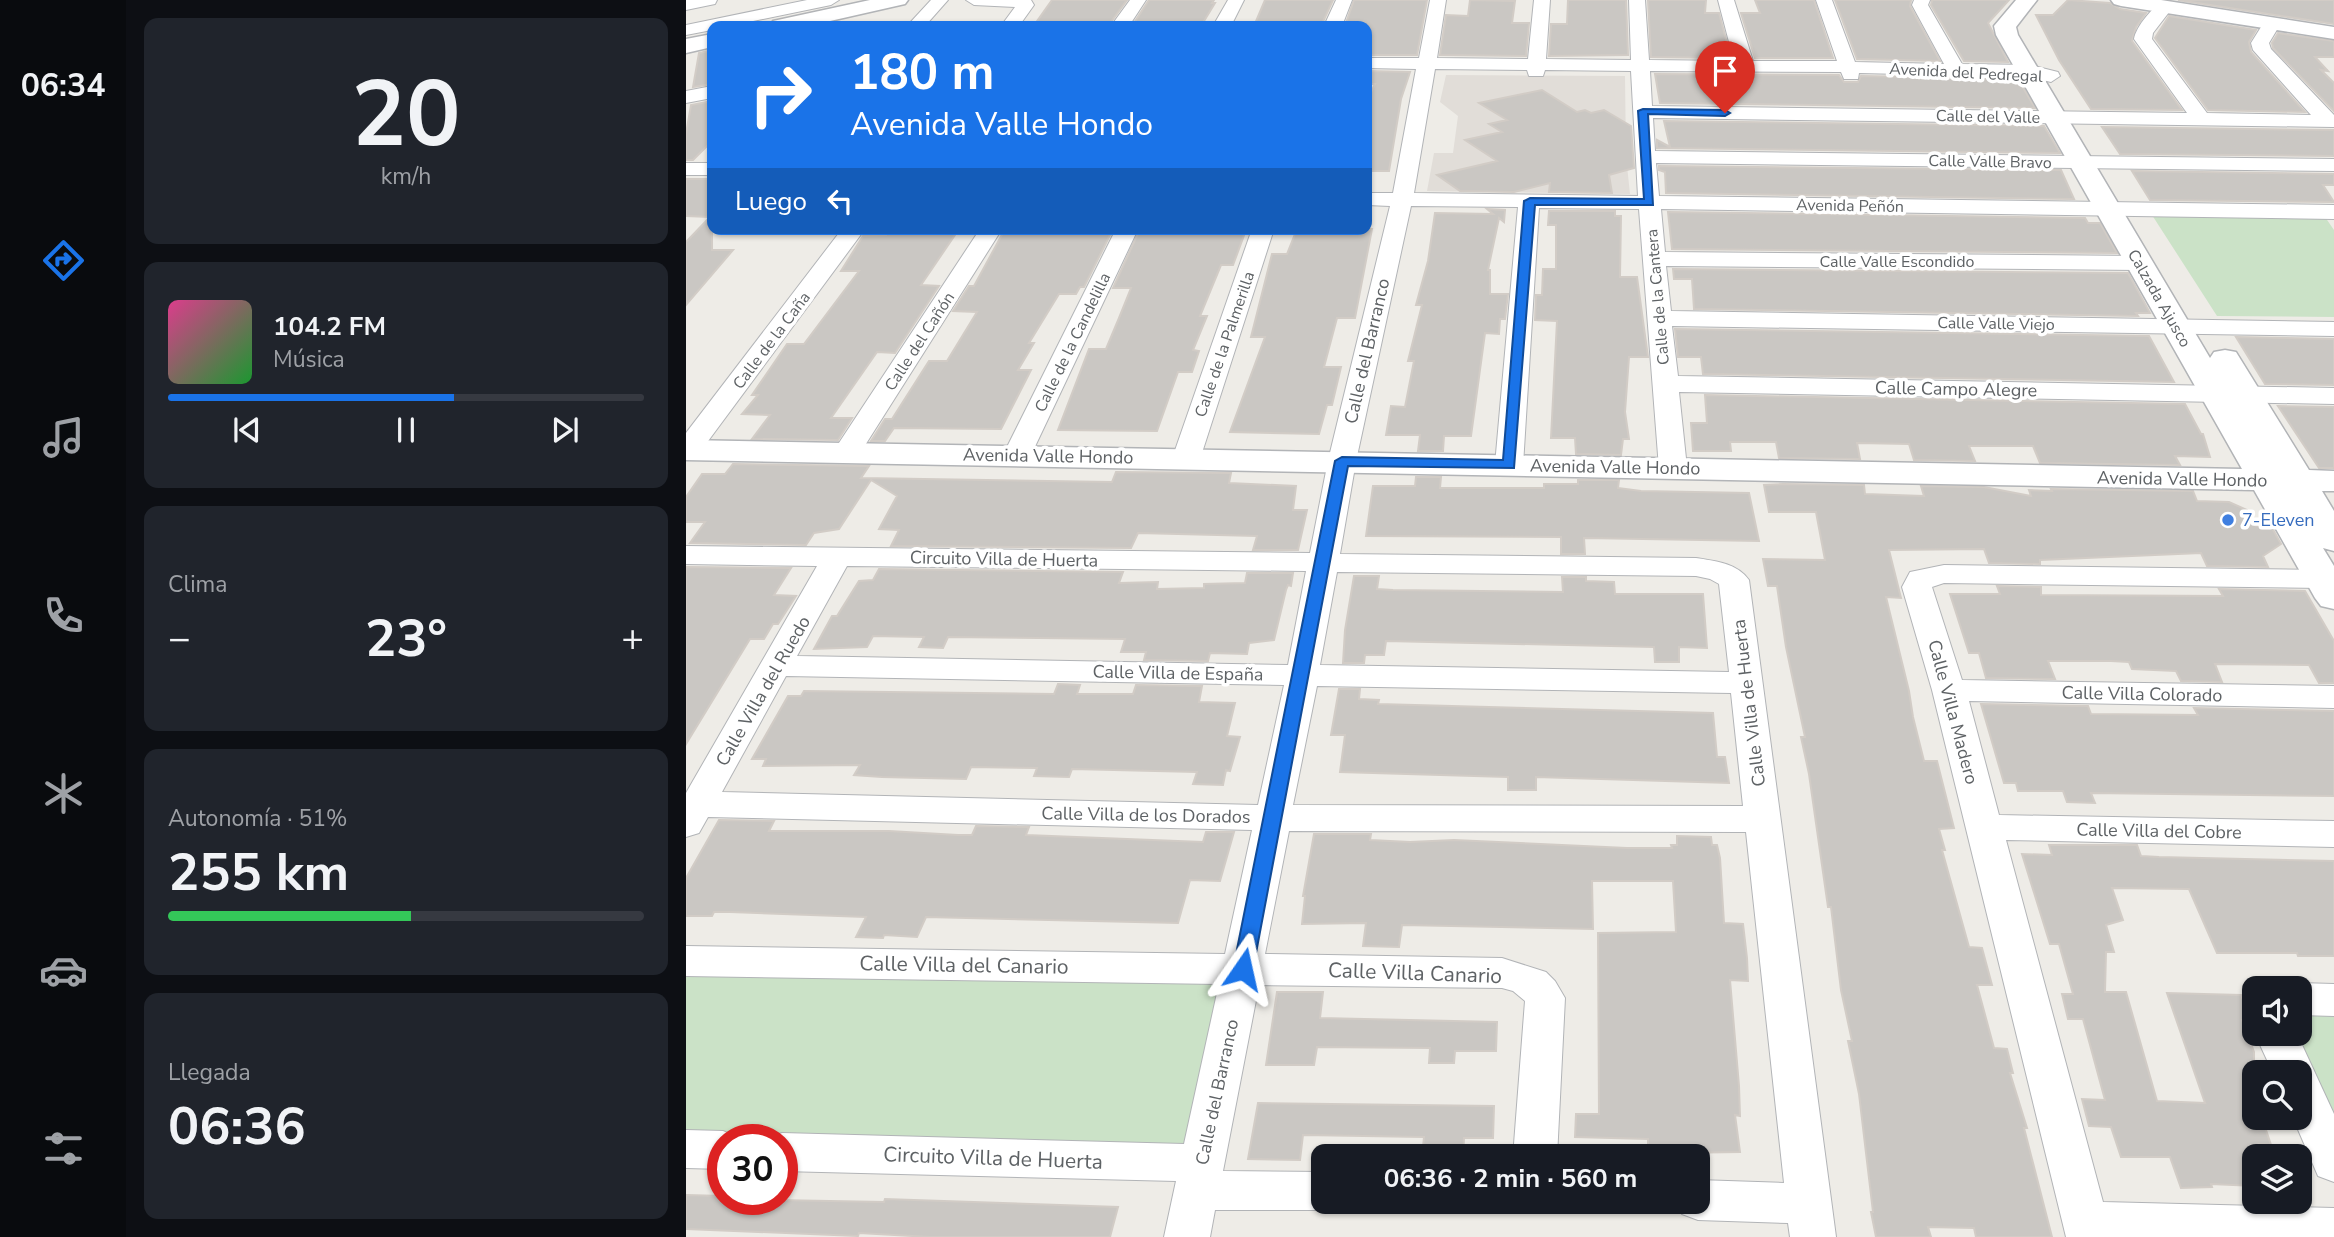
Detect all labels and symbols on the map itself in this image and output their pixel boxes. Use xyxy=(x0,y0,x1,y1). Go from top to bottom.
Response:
pin xyxy=(1695,41,1755,113)
street label: Avenida del Pedregal xyxy=(1889,58,2043,88)
street label: Calle del Valle xyxy=(1936,105,2040,129)
street label: Calle Valle Bravo xyxy=(1928,150,2052,174)
street label: Avenida Peñón xyxy=(1796,194,1904,218)
street label: Calle de la Cantera xyxy=(1641,228,1675,366)
street label: Calzada Ajusco xyxy=(2122,245,2196,352)
street label: Calle Valle Escondido xyxy=(1819,251,1975,273)
street label: Calle de la Palmerilla xyxy=(1190,268,1260,420)
street label: Calle de la Candelilla xyxy=(1030,269,1116,416)
street label: Calle del Barranco xyxy=(1339,276,1395,426)
street label: Calle de la Caña xyxy=(728,287,816,394)
street label: Calle del Cañón xyxy=(880,288,960,395)
street label: Calle Valle Viejo xyxy=(1937,312,2055,336)
street label: Calle Campo Alegre xyxy=(1875,376,2037,402)
street label: Avenida Valle Hondo xyxy=(963,443,1133,469)
street label: Avenida Valle Hondo xyxy=(1530,454,1700,480)
street label: Avenida Valle Hondo xyxy=(2097,466,2267,492)
place label: 7-Eleven xyxy=(2242,508,2315,532)
marker: 7-Eleven xyxy=(2220,512,2236,528)
street label: Circuito Villa de Huerta xyxy=(910,545,1098,573)
street label: Calle Villa del Ruedo xyxy=(710,611,816,771)
street label: Calle Villa de Huerta xyxy=(1727,618,1771,788)
street label: Calle Villa Madero xyxy=(1922,637,1984,787)
street label: Calle Villa de España xyxy=(1092,660,1264,686)
street label: Calle Villa Colorado xyxy=(2061,681,2223,707)
street label: Calle Villa de los Dorados xyxy=(1041,801,1251,829)
street label: Calle Villa del Cobre xyxy=(2076,818,2242,844)
position arrow xyxy=(1206,932,1280,1006)
street label: Calle Villa del Canario xyxy=(859,949,1069,981)
street label: Calle Villa Canario xyxy=(1327,956,1503,990)
street label: Calle del Barranco xyxy=(1190,1017,1244,1167)
speed limit sign: 30 xyxy=(707,1124,798,1215)
street label: Circuito Villa de Huerta xyxy=(883,1140,1103,1176)

